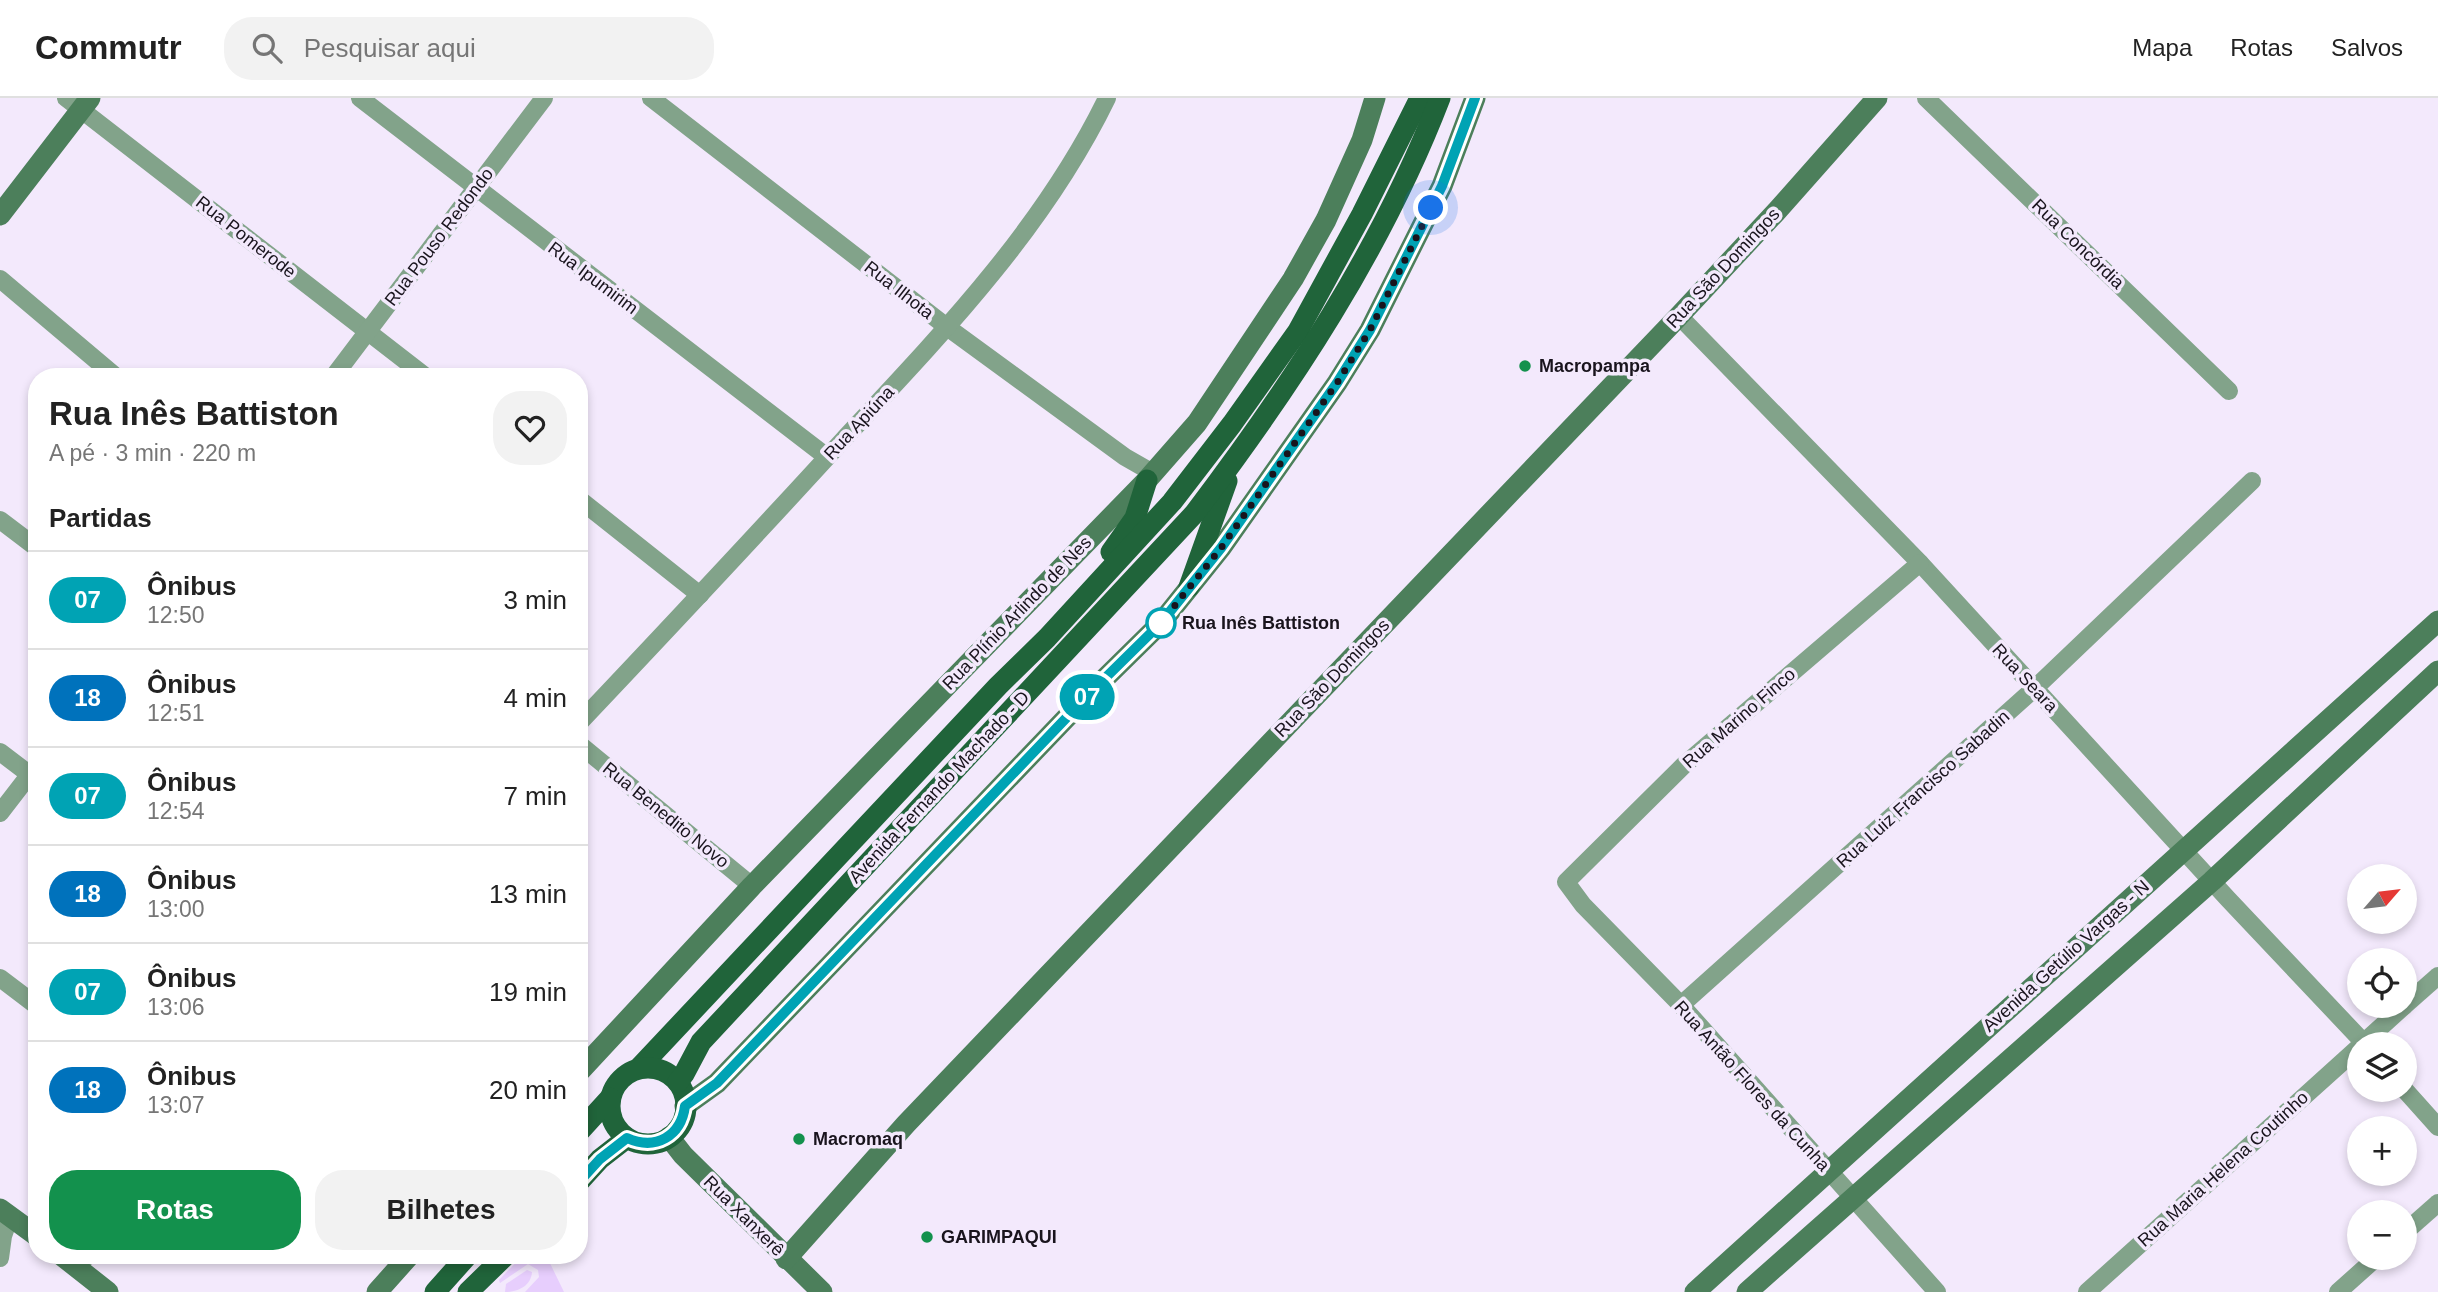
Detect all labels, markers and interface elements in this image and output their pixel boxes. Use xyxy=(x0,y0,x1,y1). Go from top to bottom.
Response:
search box xyxy=(224,17,714,80)
text: Commutr xyxy=(35,29,182,66)
icon: search xyxy=(248,29,286,67)
text: Pesquisar aqui xyxy=(304,33,476,63)
text: Mapa xyxy=(2132,34,2192,61)
text: Rotas xyxy=(2230,34,2293,61)
text: Salvos xyxy=(2331,34,2403,61)
street label: Rua Pouso Redondo xyxy=(381,164,497,310)
your location xyxy=(1413,190,1448,225)
street label: Rua Pomerode xyxy=(192,192,300,282)
street label: Rua Concórdia xyxy=(2028,195,2129,294)
street label: Rua São Domingos xyxy=(1662,204,1784,332)
street label: Rua Ipumirim xyxy=(544,238,642,318)
street label: Rua Ilhota xyxy=(861,257,938,324)
place label: Macropampa xyxy=(1539,356,1651,376)
marker: Macropampa xyxy=(1517,358,1533,374)
street label: Rua Apiúna xyxy=(820,381,899,464)
button: heart xyxy=(493,391,567,465)
text: Rua Inês Battiston xyxy=(49,395,339,432)
text: A pé · 3 min · 220 m xyxy=(49,440,256,466)
text: Partidas xyxy=(49,503,152,533)
street label: Rua Plínio Arlindo de Nes xyxy=(939,532,1095,694)
text: Ônibus xyxy=(147,571,237,601)
text: 3 min xyxy=(503,585,567,615)
text: 07 xyxy=(74,586,101,613)
text: 12:50 xyxy=(147,602,205,628)
marker: Rua Inês Battiston xyxy=(1146,608,1176,638)
place label: Rua Inês Battiston xyxy=(1182,613,1340,633)
street label: Rua São Domingos xyxy=(1271,615,1393,741)
street label: Rua Seara xyxy=(1988,640,2062,717)
street label: Rua Marino Finco xyxy=(1679,664,1799,772)
text: Ônibus xyxy=(147,669,237,699)
line badge: 07 xyxy=(1056,674,1118,720)
text: 4 min xyxy=(503,683,567,713)
text: 07 xyxy=(1074,683,1100,710)
text: 18 xyxy=(74,684,101,711)
street label: Avenida Fernando Machado - D xyxy=(845,687,1033,887)
text: 12:51 xyxy=(147,700,205,726)
street label: Rua Luiz Francisco Sabadin xyxy=(1833,706,2013,872)
street label: Rua Benedito Novo xyxy=(599,758,733,872)
text: Ônibus xyxy=(147,767,237,797)
text: 7 min xyxy=(503,781,567,811)
text: 07 xyxy=(74,782,101,809)
text: 12:54 xyxy=(147,798,205,824)
north arrow xyxy=(2347,864,2417,934)
map controls xyxy=(2347,864,2417,1270)
text: Ônibus xyxy=(147,865,237,895)
street label: Avenida Getúlio Vargas - N xyxy=(1979,876,2153,1036)
text: 13 min xyxy=(489,879,567,909)
text: 18 xyxy=(74,880,101,907)
text: 13:00 xyxy=(147,896,205,922)
button: locate xyxy=(2347,948,2417,1018)
text: Ônibus xyxy=(147,963,237,993)
text: 19 min xyxy=(489,977,567,1007)
text: 07 xyxy=(74,978,101,1005)
text: 13:06 xyxy=(147,994,205,1020)
street label: Rua Antão Flores da Cunha xyxy=(1670,997,1834,1176)
button: layers xyxy=(2347,1032,2417,1102)
text: Ônibus xyxy=(147,1061,237,1091)
text: 20 min xyxy=(489,1075,567,1105)
text: 18 xyxy=(74,1076,101,1103)
street label: Rua Maria Helena Coutinho xyxy=(2134,1087,2312,1251)
text: 13:07 xyxy=(147,1092,205,1118)
button: + xyxy=(2347,1116,2417,1186)
place label: Macromaq xyxy=(813,1129,903,1149)
marker: Macromaq xyxy=(791,1131,807,1147)
button: Rotas xyxy=(49,1170,301,1250)
button: Bilhetes xyxy=(315,1170,567,1250)
street label: Rua Xanxerê xyxy=(700,1172,788,1260)
button: − xyxy=(2347,1200,2417,1270)
place label: GARIMPAQUI xyxy=(941,1227,1057,1247)
marker: GARIMPAQUI xyxy=(919,1229,935,1245)

